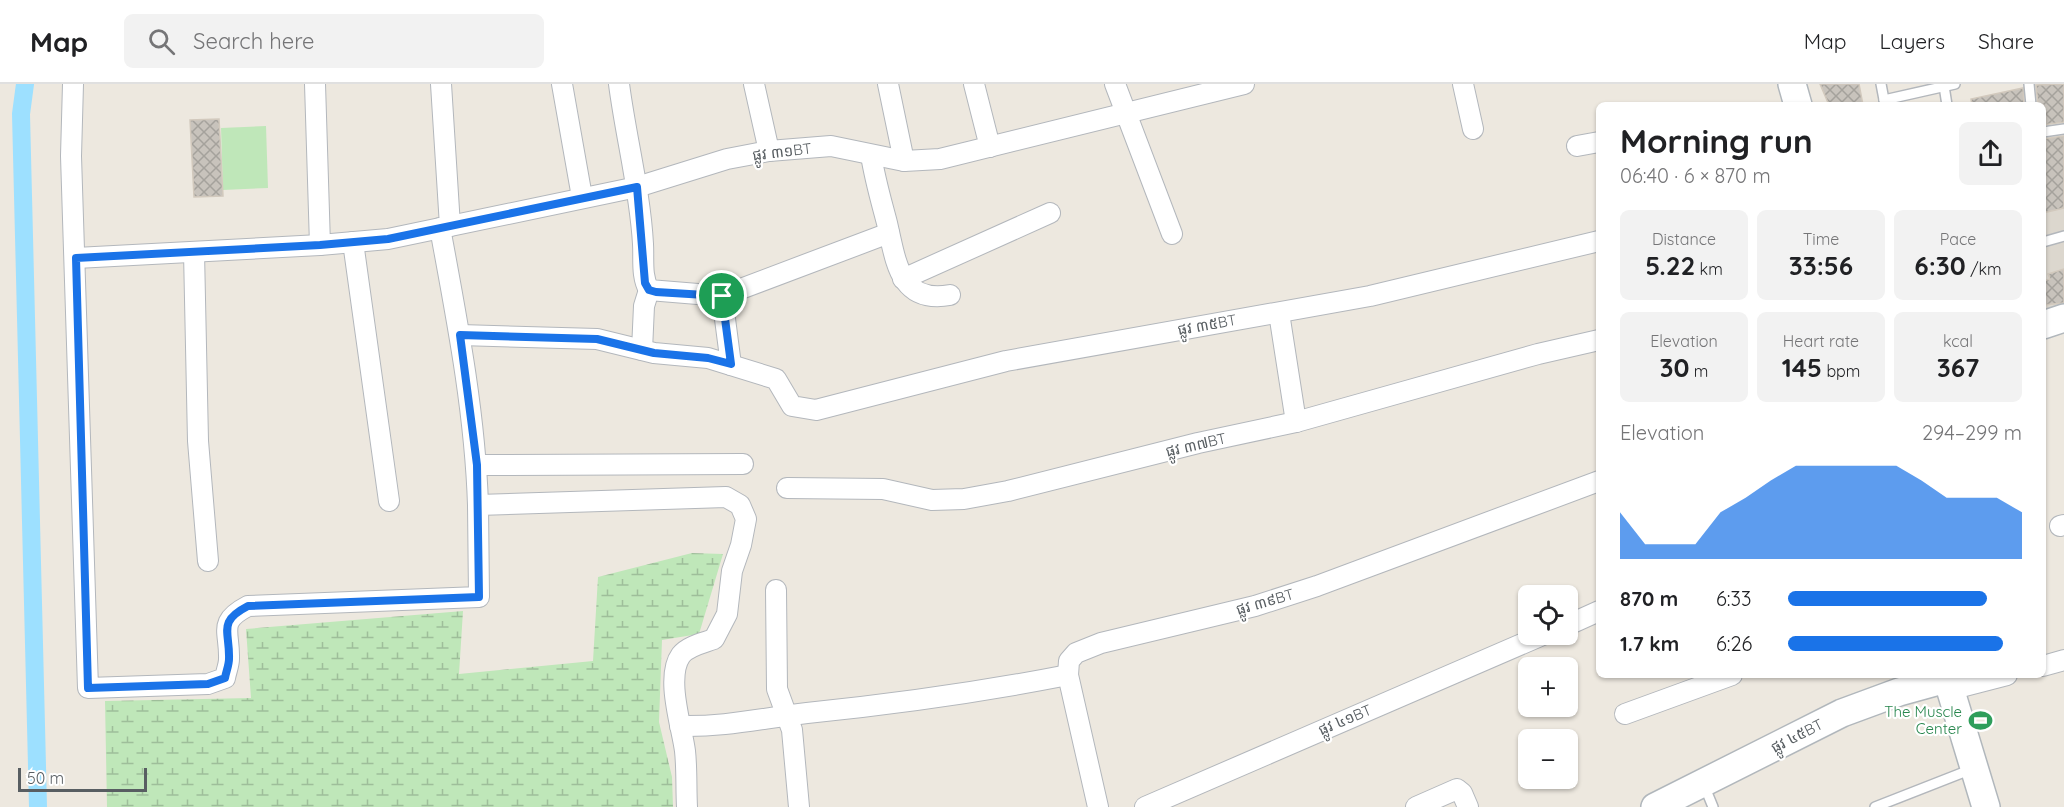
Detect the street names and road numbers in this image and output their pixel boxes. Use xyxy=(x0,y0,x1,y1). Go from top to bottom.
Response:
street label: ផ្លូវ ៣១BT xyxy=(751,138,813,169)
street label: ផ្លូវ ៣៥BT xyxy=(1176,310,1239,343)
street label: ផ្លូវ ៣៧BT xyxy=(1164,428,1229,465)
street label: ផ្លូវ ៣៩BT xyxy=(1234,584,1297,623)
street label: ផ្លូវ ៤១BT xyxy=(1315,700,1376,743)
street label: ផ្លូវ ៤៥BT xyxy=(1767,714,1828,761)

